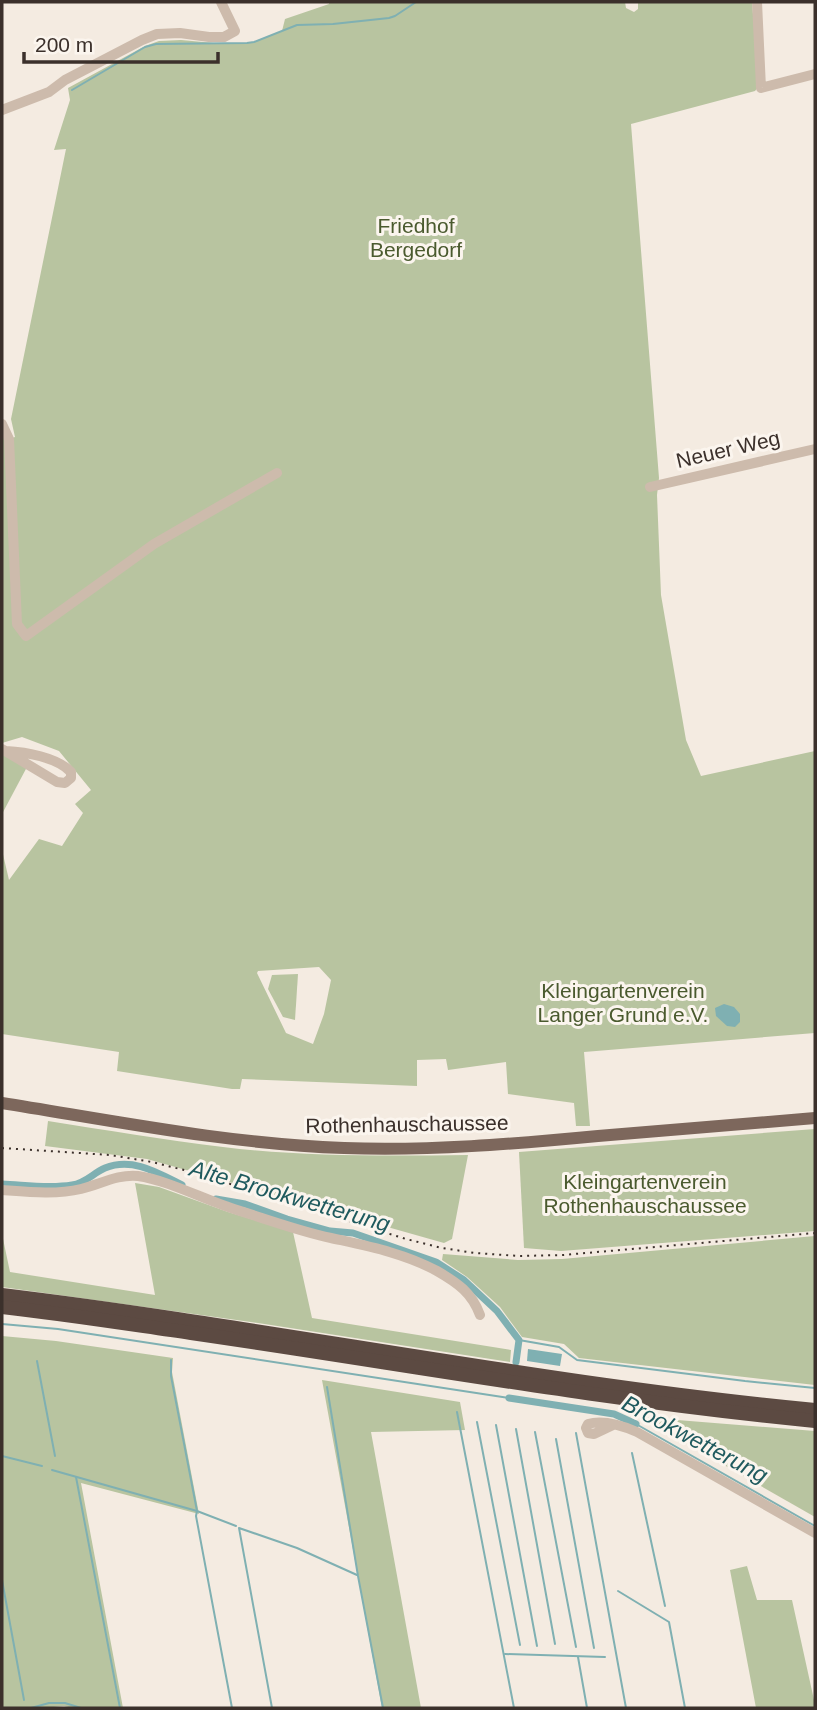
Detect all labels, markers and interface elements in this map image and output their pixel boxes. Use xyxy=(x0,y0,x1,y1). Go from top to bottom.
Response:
scale bar xyxy=(24,21,219,65)
text: 200 m xyxy=(35,33,93,56)
park label: Friedhof Bergedorf xyxy=(370,214,462,261)
street label: Neuer Weg xyxy=(674,426,782,472)
park label: Kleingartenverein Langer Grund e.V. xyxy=(538,979,708,1026)
street label: Rothenhauschaussee xyxy=(305,1111,509,1137)
water label: Alte Brookwetterung xyxy=(185,1154,393,1237)
park label: Kleingartenverein Rothenhauschaussee xyxy=(543,1170,747,1217)
water label: Brookwetterung xyxy=(618,1390,772,1488)

